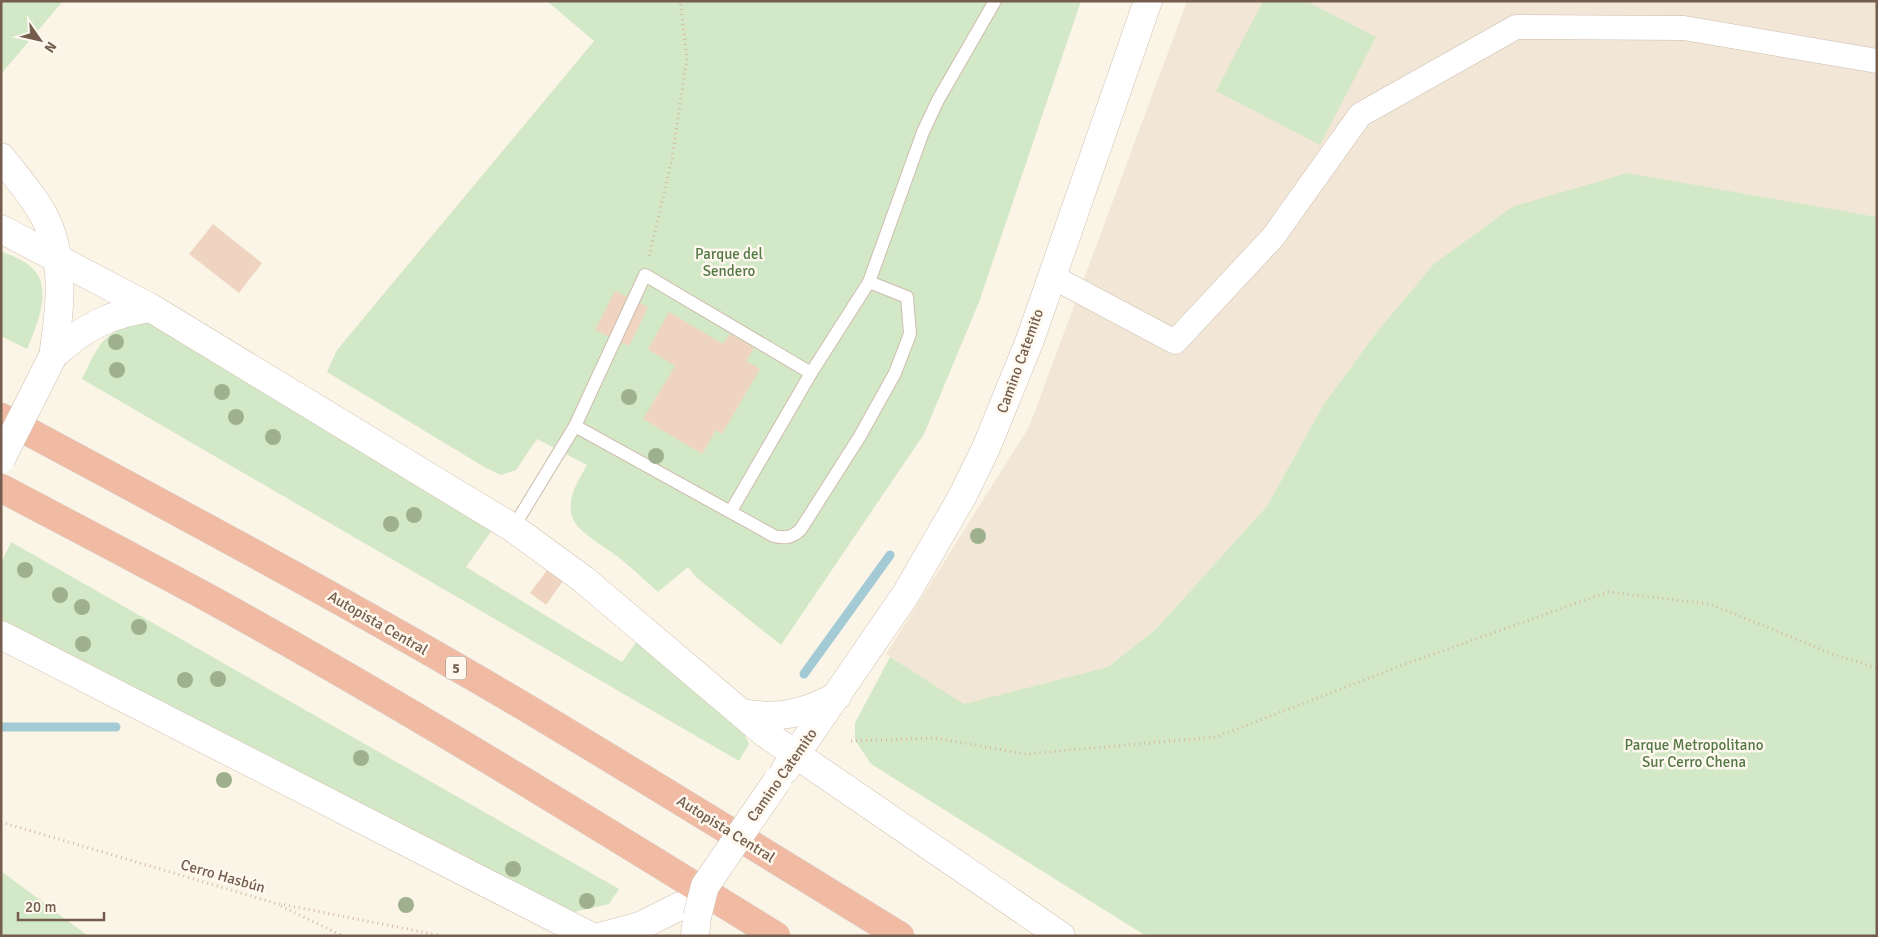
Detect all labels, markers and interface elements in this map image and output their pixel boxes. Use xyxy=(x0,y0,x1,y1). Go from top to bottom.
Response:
north arrow xyxy=(15,15,65,65)
text: N xyxy=(41,38,60,56)
park label: Parque del Sendero xyxy=(695,245,763,280)
street label: Camino Catemito xyxy=(993,306,1047,416)
street label: Autopista Central xyxy=(325,587,431,659)
road number: 5 xyxy=(446,656,466,680)
street label: Camino Catemito xyxy=(743,725,821,825)
park label: Parque Metropolitano Sur Cerro Chena xyxy=(1625,736,1764,771)
street label: Autopista Central xyxy=(674,792,778,866)
street label: Cerro Hasbún xyxy=(179,855,267,897)
scale bar xyxy=(18,890,104,922)
text: 20 m xyxy=(25,898,56,916)

